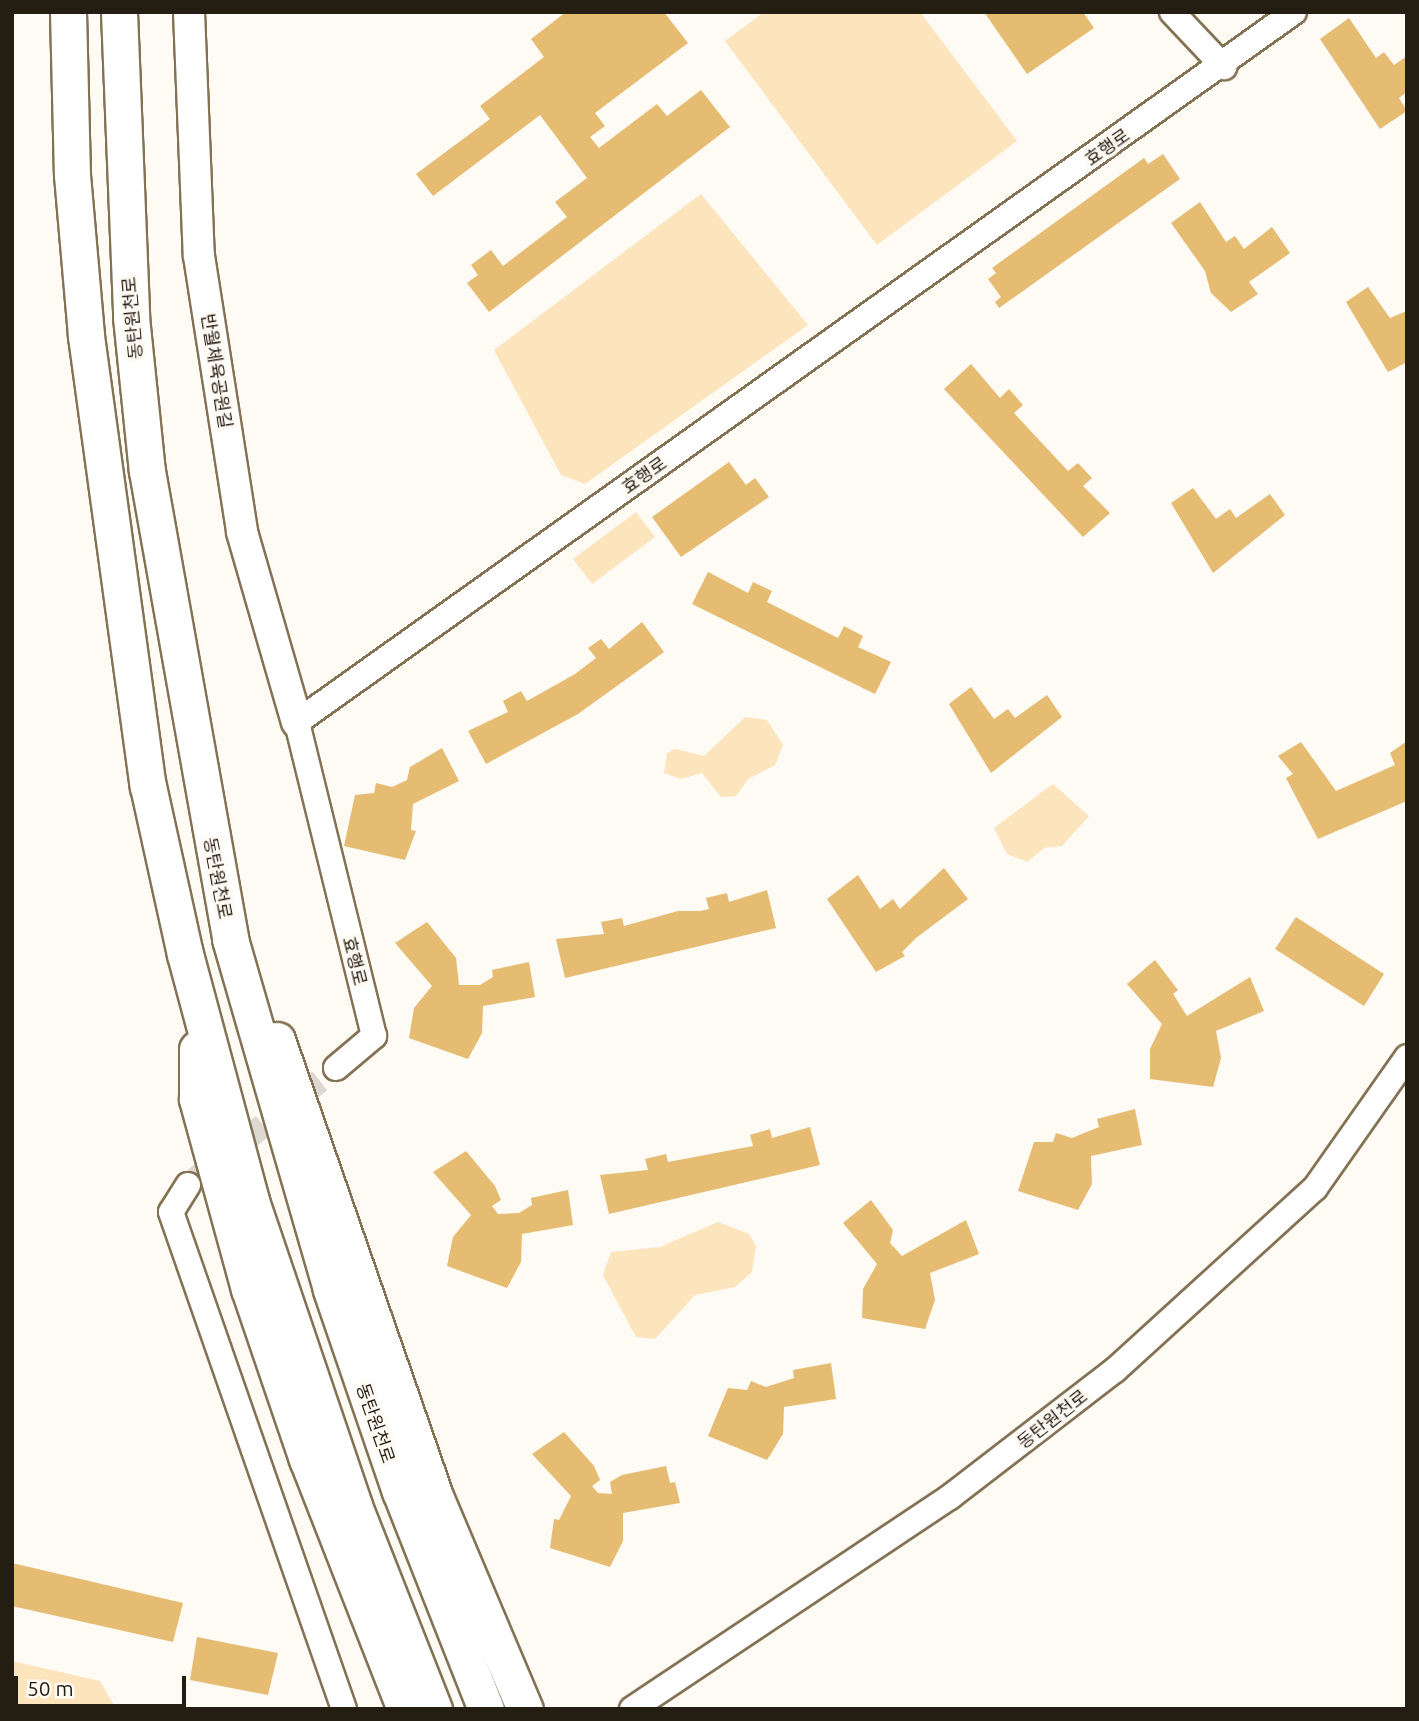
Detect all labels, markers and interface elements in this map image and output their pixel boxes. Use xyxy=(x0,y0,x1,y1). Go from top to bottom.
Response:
street label: 효행로 xyxy=(1080,124,1134,170)
street label: 동탄원천로 xyxy=(118,276,146,360)
street label: 반월체육공원길 xyxy=(197,312,237,430)
street label: 효행로 xyxy=(617,452,671,498)
street label: 동탄원천로 xyxy=(199,835,237,921)
street label: 효행로 xyxy=(339,934,371,988)
street label: 동탄원천로 xyxy=(352,1380,400,1466)
street label: 동탄원천로 xyxy=(1013,1385,1091,1453)
scale bar xyxy=(18,1662,189,1706)
text: 50 m xyxy=(27,1676,74,1700)

